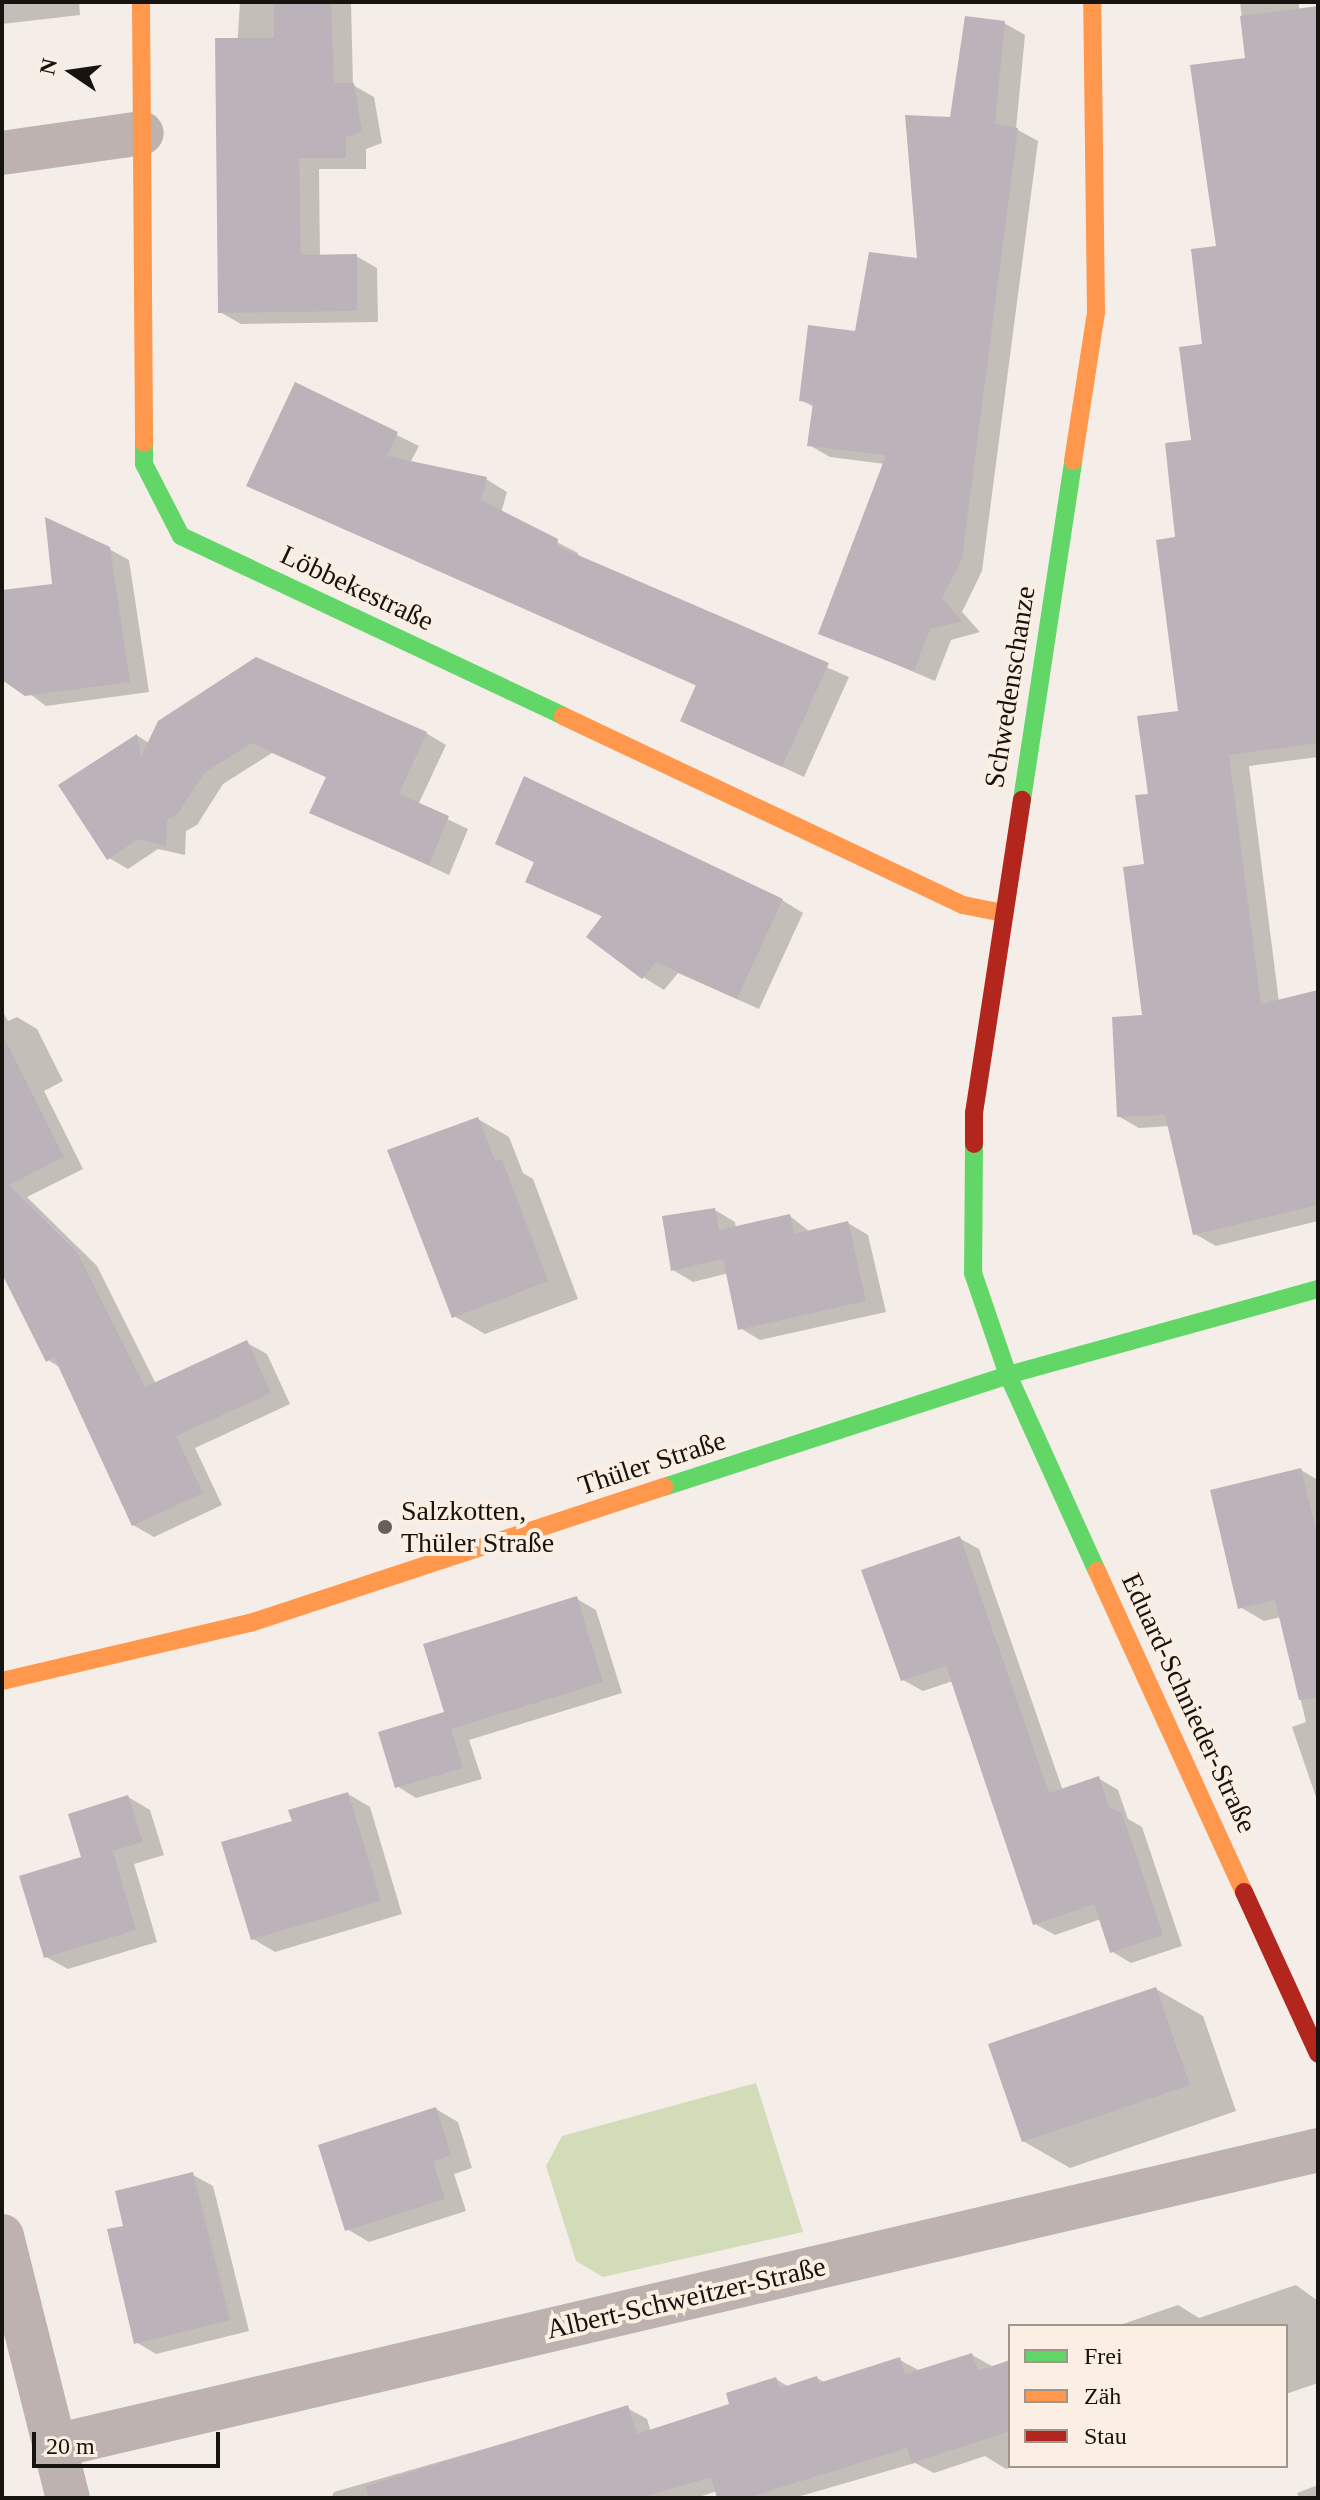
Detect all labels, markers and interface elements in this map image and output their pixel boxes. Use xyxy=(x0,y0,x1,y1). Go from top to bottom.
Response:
north arrow xyxy=(32,32,112,112)
text: N xyxy=(34,56,62,77)
street label: Löbbekestraße xyxy=(275,538,439,638)
street label: Schwedenschanze xyxy=(977,584,1043,790)
street label: Thüler Straße xyxy=(574,1423,730,1503)
place label: Salzkotten, Thüler Straße xyxy=(401,1494,554,1560)
marker: Salzkotten, Thüler Straße xyxy=(376,1518,394,1536)
street label: Eduard-Schnieder-Straße xyxy=(1114,1568,1264,1838)
street label: Albert-Schweitzer-Straße xyxy=(543,2250,829,2346)
legend xyxy=(1008,2324,1288,2468)
text: Frei xyxy=(1084,2343,1123,2369)
text: Zäh xyxy=(1084,2383,1121,2409)
scale bar xyxy=(36,2416,224,2466)
text: Stau xyxy=(1084,2423,1127,2449)
text: 20 m xyxy=(46,2433,95,2459)

